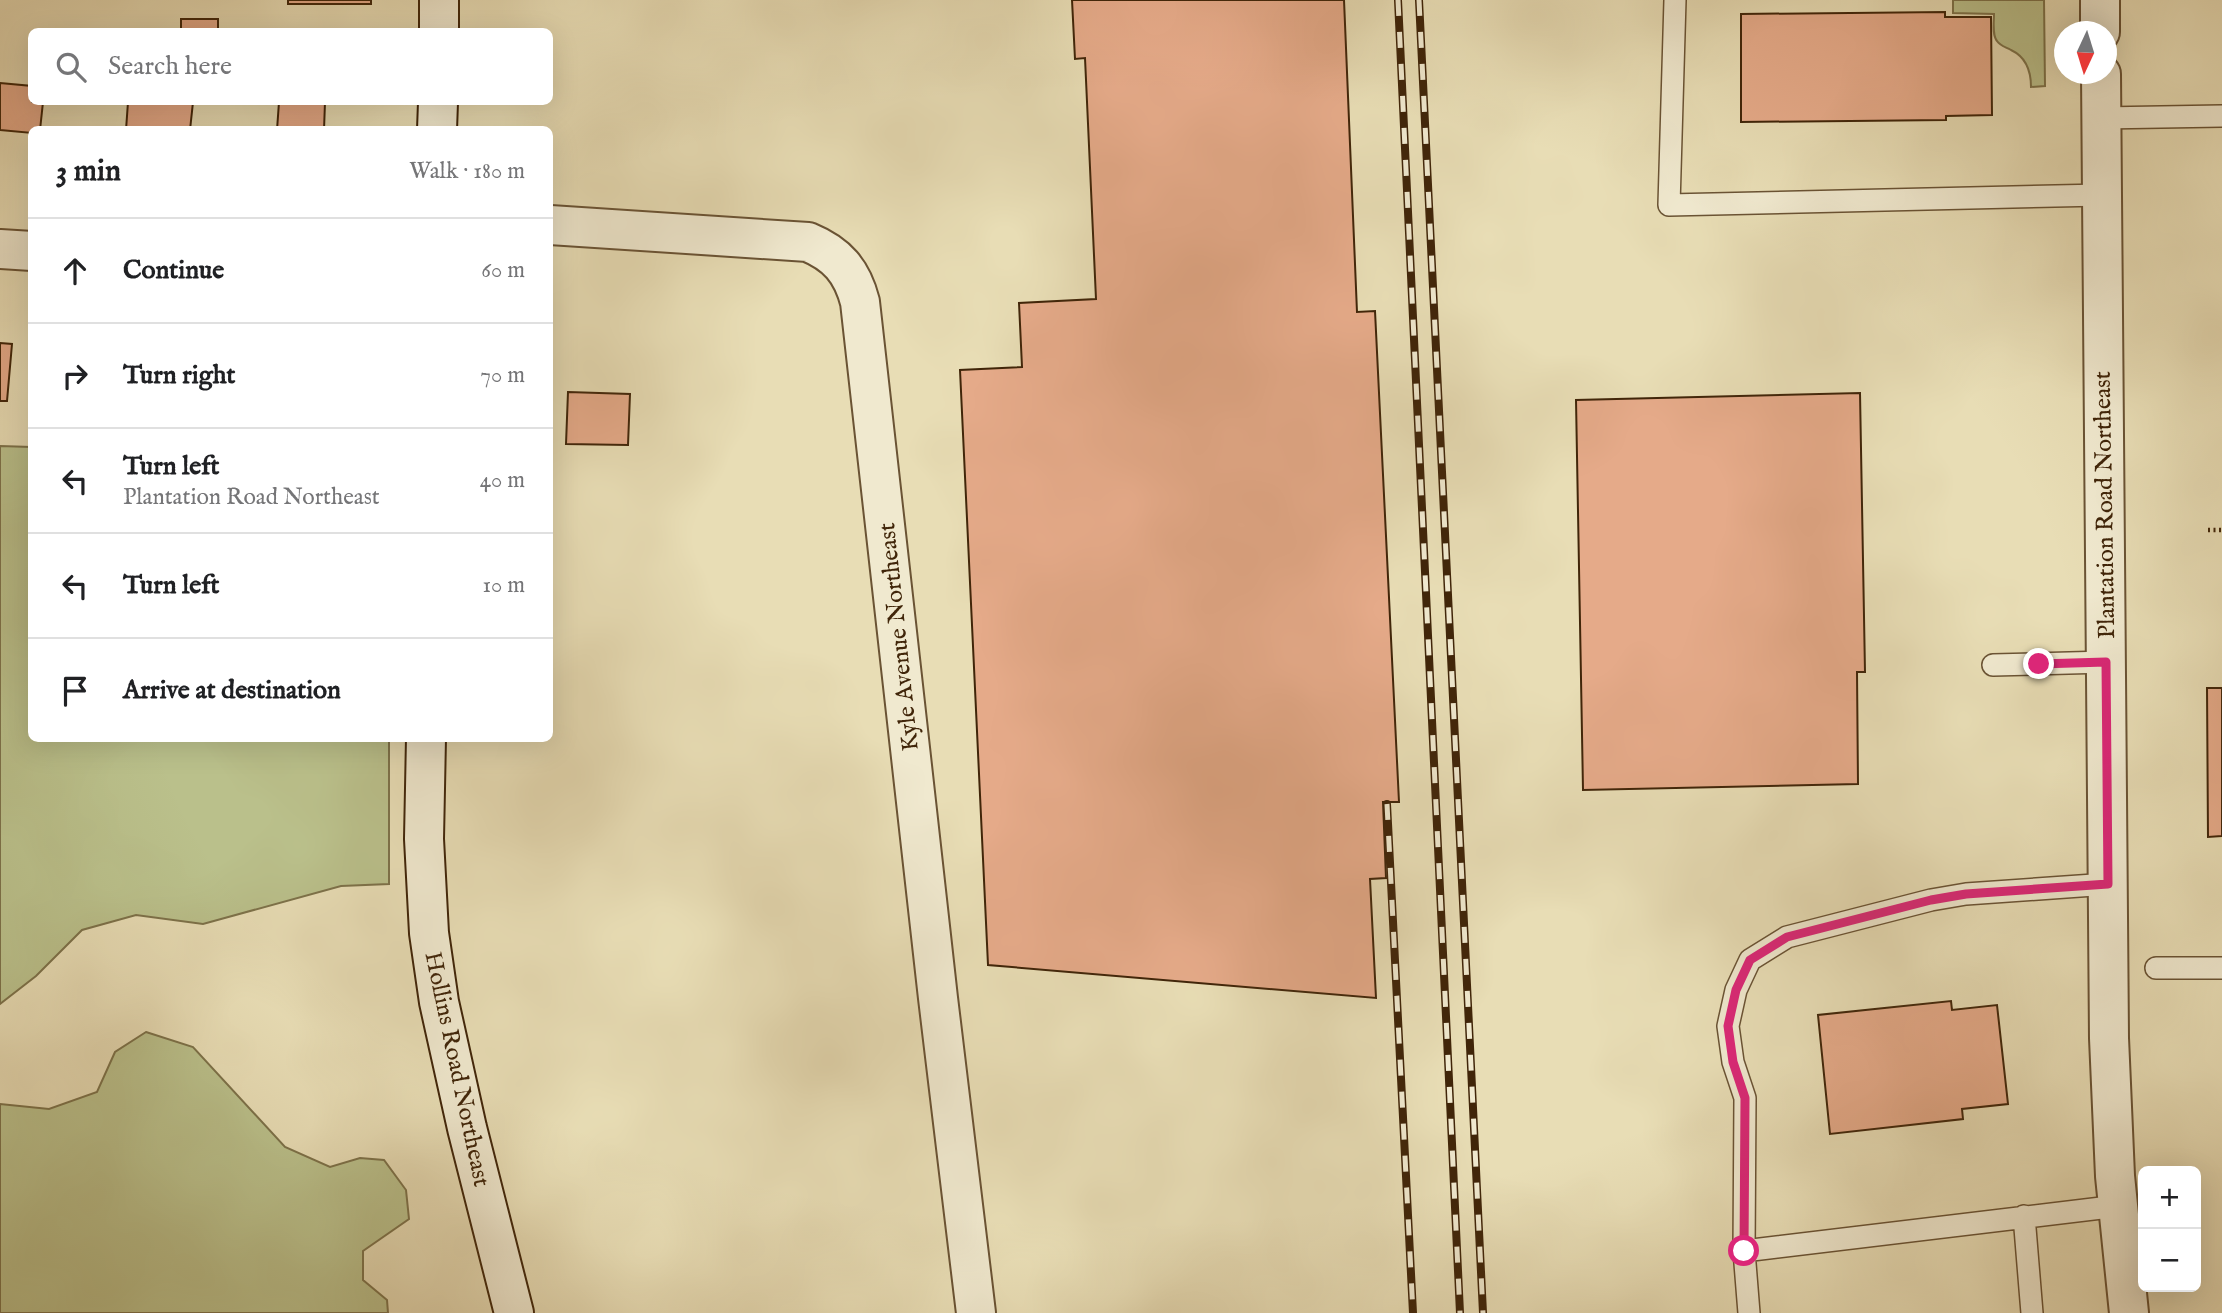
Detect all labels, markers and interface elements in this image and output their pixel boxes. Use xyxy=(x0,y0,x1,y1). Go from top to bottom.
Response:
north arrow xyxy=(2054,21,2117,84)
search box xyxy=(28,28,553,105)
icon: search xyxy=(52,48,90,86)
text: Search here xyxy=(108,50,232,83)
text: 3 min xyxy=(56,153,121,191)
text: Walk · 180 m xyxy=(409,157,525,186)
icon: ahead xyxy=(56,252,94,290)
text: Continue xyxy=(123,254,224,287)
text: 60 m xyxy=(481,256,525,285)
icon: right xyxy=(56,357,94,395)
text: Turn right xyxy=(123,359,236,392)
text: 70 m xyxy=(480,361,525,390)
street label: Plantation Road Northeast xyxy=(2088,371,2123,639)
text: Turn left xyxy=(123,450,220,483)
icon: left xyxy=(56,462,94,500)
text: 40 m xyxy=(480,466,525,495)
text: Plantation Road Northeast xyxy=(123,483,380,512)
street label: Kyle Avenue Northeast xyxy=(872,521,927,753)
icon: left xyxy=(56,567,94,605)
text: Turn left xyxy=(123,569,220,602)
text: 10 m xyxy=(482,571,525,600)
route end xyxy=(2023,648,2054,679)
icon: arrive xyxy=(56,672,94,710)
text: Arrive at destination xyxy=(123,674,341,707)
street label: Hollins Road Northeast xyxy=(416,949,497,1190)
map controls xyxy=(2138,1166,2201,1292)
button: + xyxy=(2138,1166,2201,1229)
button: − xyxy=(2138,1229,2201,1292)
route start xyxy=(1728,1235,1759,1266)

